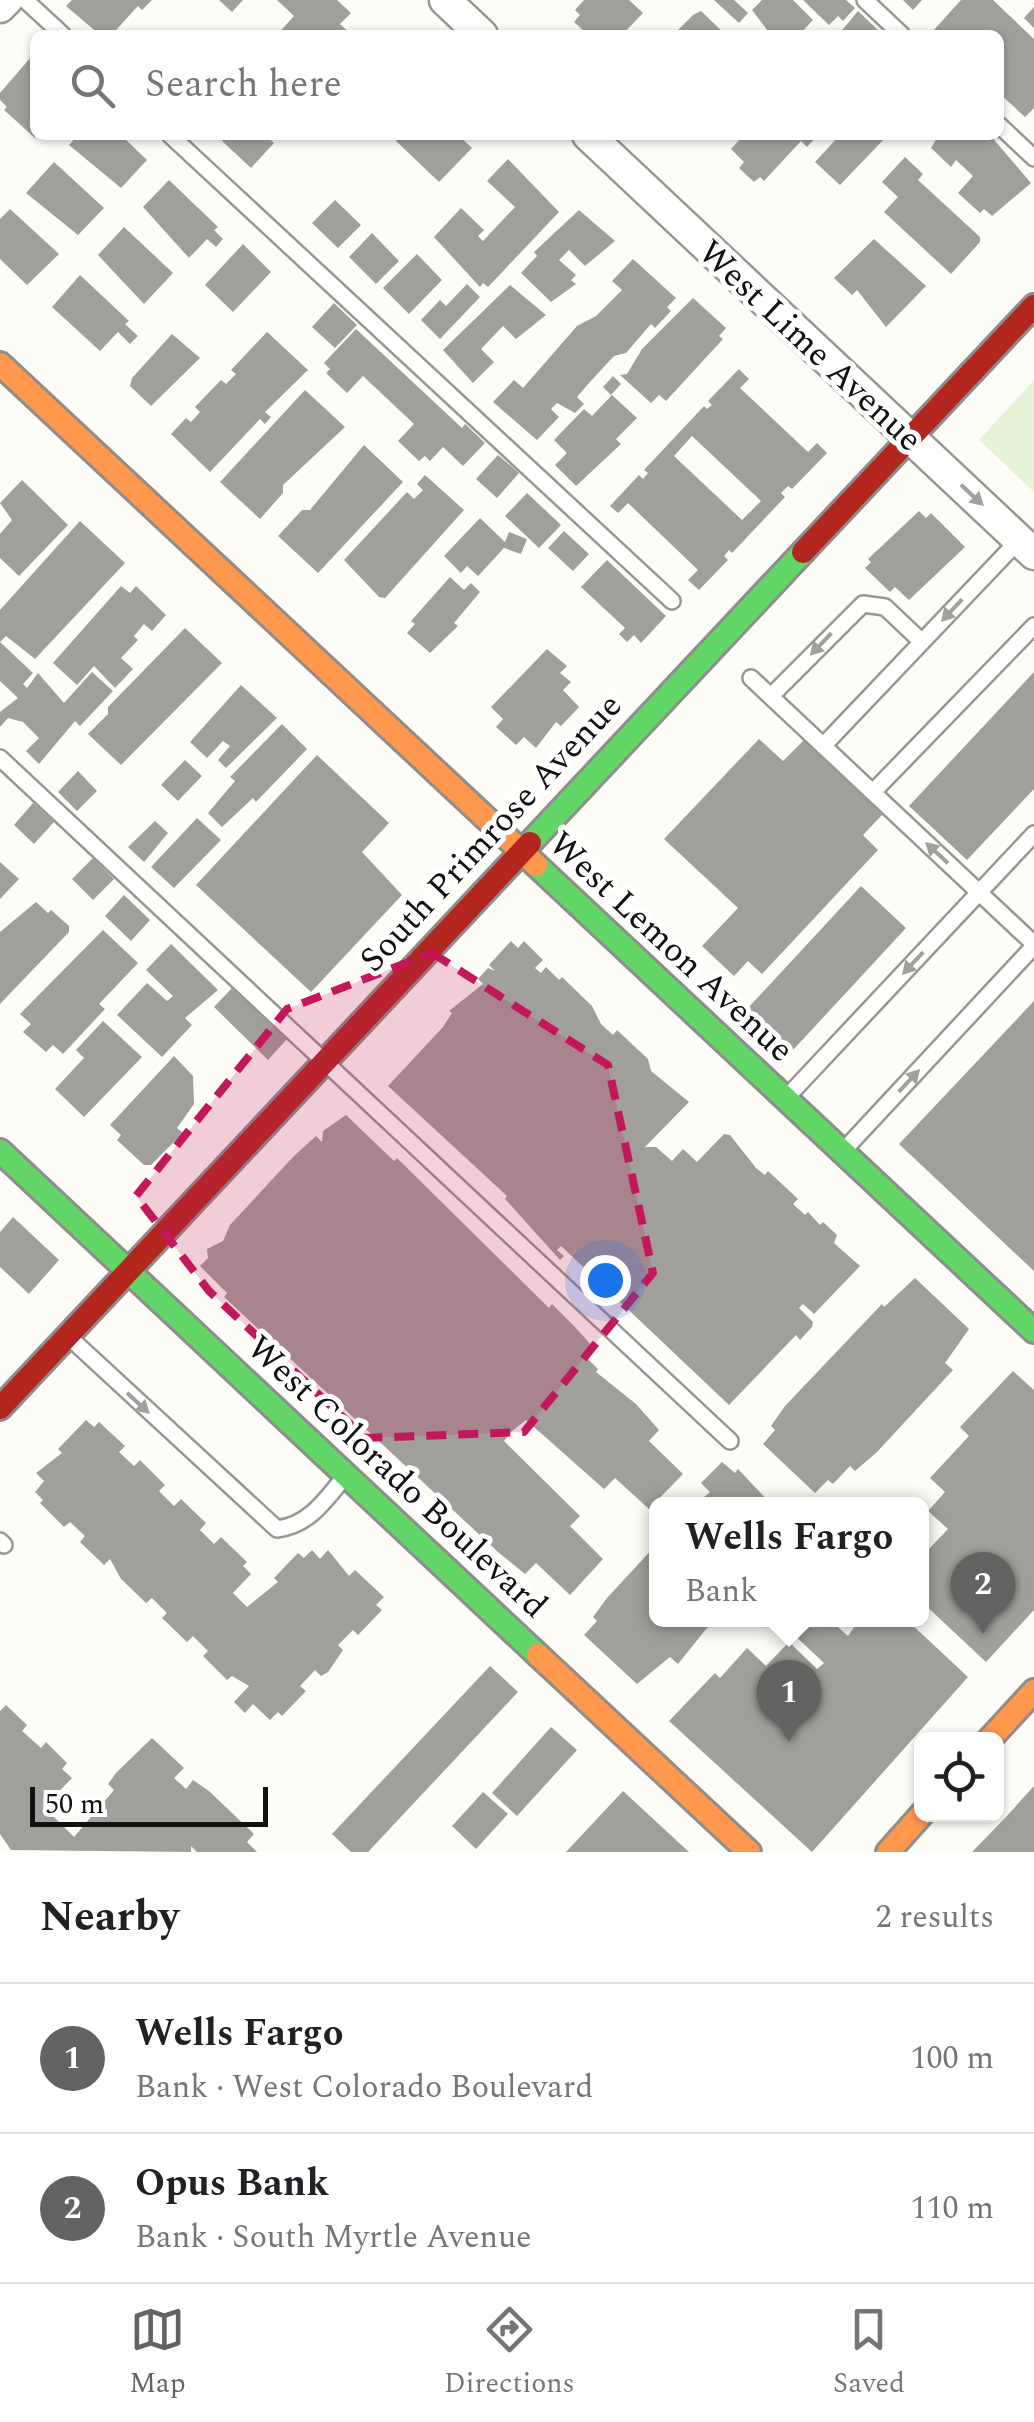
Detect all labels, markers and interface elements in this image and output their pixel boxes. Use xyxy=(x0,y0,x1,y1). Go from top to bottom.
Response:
search box xyxy=(30,30,1004,140)
text: Search here xyxy=(145,56,342,114)
icon: search xyxy=(65,58,120,113)
street label: West Lime Avenue xyxy=(686,228,934,465)
one-way arrow xyxy=(959,483,983,506)
one-way arrow xyxy=(941,598,964,622)
one-way arrow xyxy=(810,632,833,656)
street label: South Primrose Avenue xyxy=(347,681,635,985)
street label: West Lemon Avenue xyxy=(536,819,806,1075)
one-way arrow xyxy=(926,842,950,865)
one-way arrow xyxy=(901,951,924,975)
one-way arrow xyxy=(897,1069,920,1093)
your location xyxy=(580,1255,631,1306)
street label: West Colorado Boulevard xyxy=(234,1323,560,1631)
one-way arrow xyxy=(125,1391,149,1414)
popup xyxy=(649,1497,929,1627)
text: Wells Fargo xyxy=(685,1509,893,1567)
pin: 2 xyxy=(950,1552,1016,1634)
text: Bank xyxy=(685,1567,758,1616)
pin: 1 xyxy=(756,1660,822,1742)
map controls xyxy=(914,1732,1004,1822)
button: locate xyxy=(914,1732,1004,1822)
scale bar xyxy=(30,1782,268,1826)
text: 50 m xyxy=(45,1783,104,1826)
text: Nearby xyxy=(40,1886,179,1949)
text: 2 results xyxy=(875,1893,994,1942)
text: Wells Fargo xyxy=(135,2005,343,2063)
text: 1 xyxy=(64,2034,81,2083)
text: 100 m xyxy=(910,2034,994,2083)
text: Bank · West Colorado Boulevard xyxy=(135,2063,593,2112)
text: Opus Bank xyxy=(135,2155,329,2213)
text: 2 xyxy=(64,2184,81,2233)
text: 110 m xyxy=(910,2184,994,2233)
text: Bank · South Myrtle Avenue xyxy=(135,2213,532,2262)
tab: Map xyxy=(129,2302,186,2405)
tab: Directions xyxy=(444,2302,575,2405)
tab: Saved xyxy=(833,2302,905,2405)

